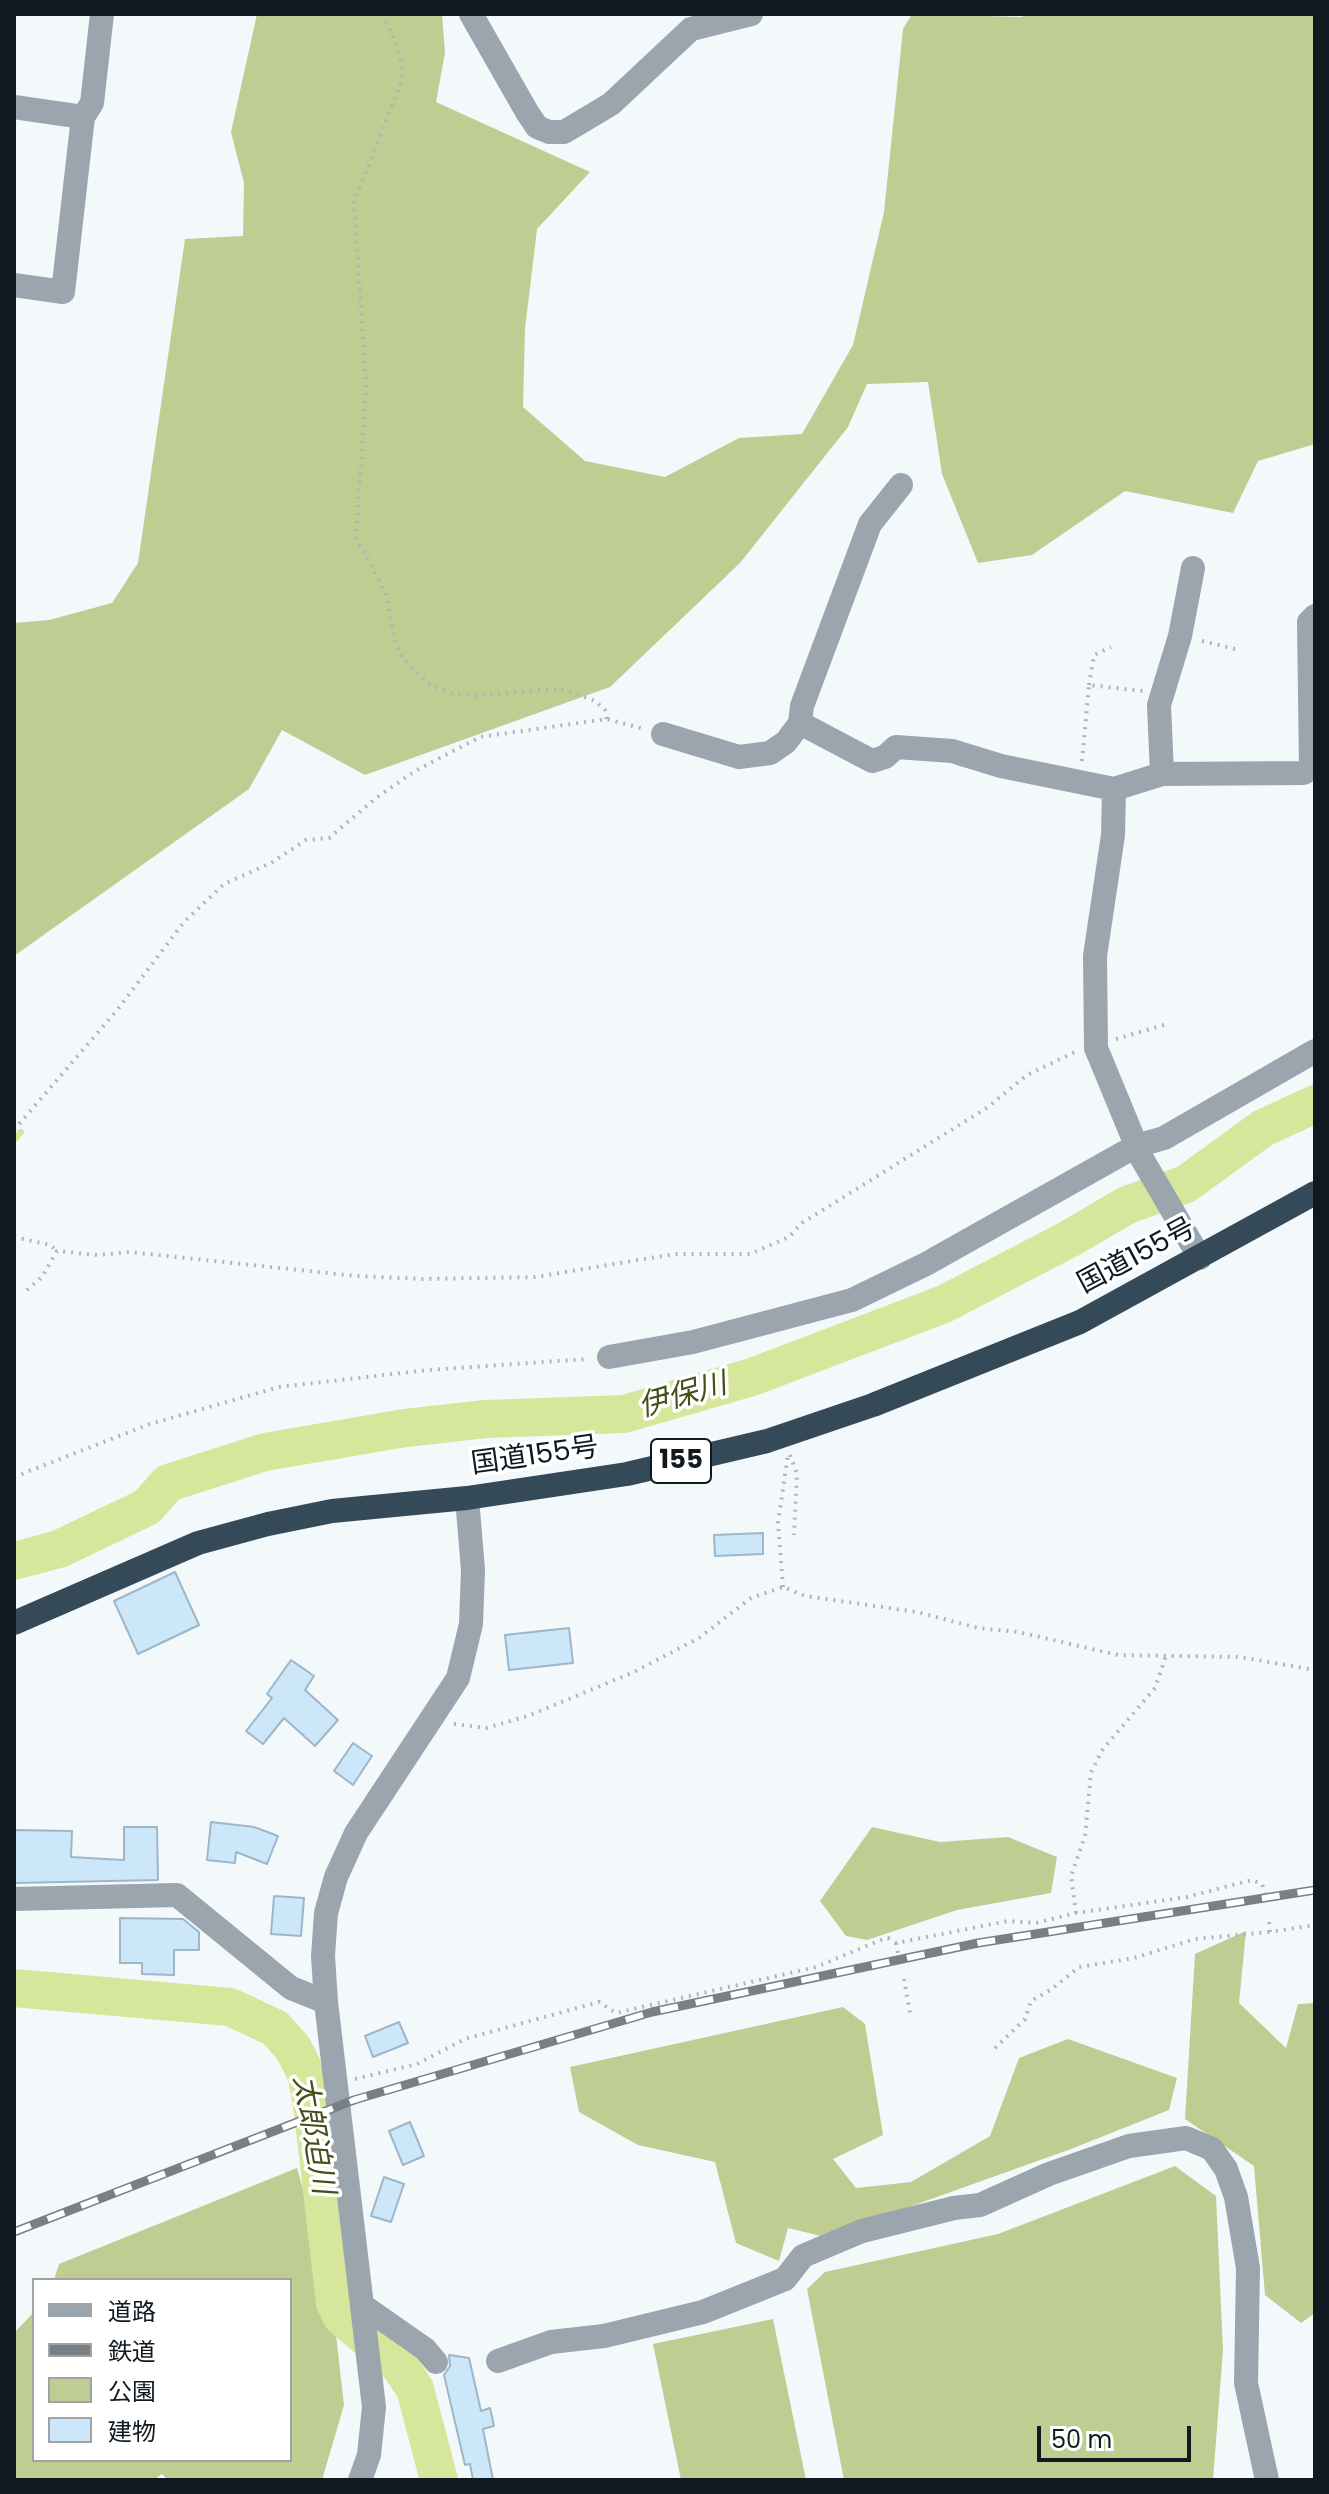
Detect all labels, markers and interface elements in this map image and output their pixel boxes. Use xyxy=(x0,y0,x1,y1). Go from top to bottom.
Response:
street label: 国道155号 xyxy=(1073,1212,1201,1302)
water label: 伊保川 xyxy=(635,1367,731,1427)
street label: 国道155号 xyxy=(469,1431,601,1483)
road number: 155 xyxy=(651,1439,711,1483)
water label: 太郎迫川 xyxy=(284,2073,340,2197)
legend xyxy=(32,2278,292,2462)
text: 道路 xyxy=(108,2295,156,2328)
text: 鉄道 xyxy=(108,2335,156,2368)
text: 公園 xyxy=(108,2375,156,2408)
scale bar xyxy=(1041,2410,1195,2460)
text: 建物 xyxy=(108,2415,156,2448)
text: 50 m xyxy=(1051,2423,1112,2456)

